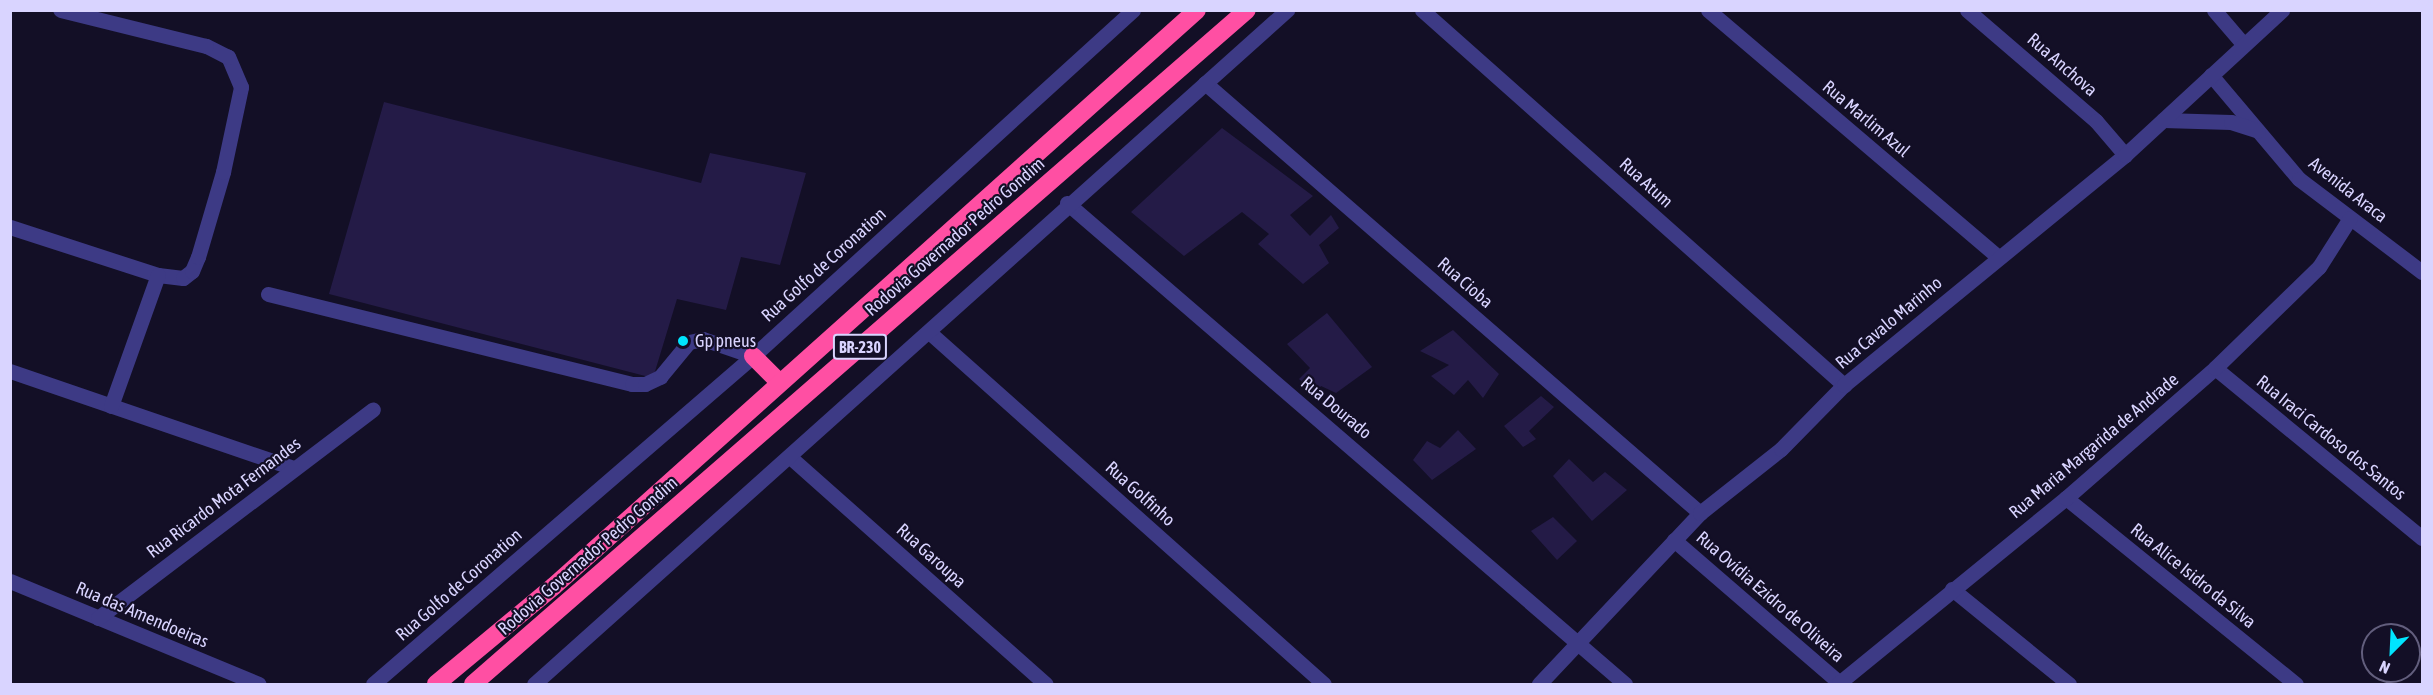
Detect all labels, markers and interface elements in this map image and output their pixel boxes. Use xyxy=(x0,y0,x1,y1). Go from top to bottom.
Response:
street label: Rua Anchova xyxy=(2023,29,2101,101)
street label: Rua Marlim Azul xyxy=(1818,76,1914,162)
street label: Rodovia Governador Pedro Gondim xyxy=(861,153,1049,321)
street label: Rua Atum xyxy=(1615,153,1677,213)
street label: Avenida Araca xyxy=(2304,153,2392,227)
street label: Rua Golfo de Coronation xyxy=(757,203,891,327)
street label: Rua Cioba xyxy=(1433,253,1497,313)
street label: Rua Cavalo Marinho xyxy=(1832,272,1946,374)
place label: Gp pneus xyxy=(695,330,756,352)
marker: Gp pneus xyxy=(676,334,690,348)
road number: BR-230 xyxy=(832,334,888,360)
street label: Rua Maria Margarida de Andrade xyxy=(2005,369,2183,523)
street label: Rua Iraci Cardoso dos Santos xyxy=(2252,371,2410,505)
street label: Rua Dourado xyxy=(1296,372,1376,444)
street label: Rua Ricardo Mota Fernandes xyxy=(143,433,305,563)
street label: Rua Golfinho xyxy=(1101,457,1179,531)
street label: Rodovia Governador Pedro Gondim xyxy=(494,472,682,640)
street label: Rua Garoupa xyxy=(892,519,970,593)
street label: Rua Alice Isidro da Silva xyxy=(2126,519,2260,633)
street label: Rua Golfo de Coronation xyxy=(391,524,527,646)
street label: Rua Ovídia Ezidro de Oliveira xyxy=(1692,527,1848,667)
street label: Rua das Amendoeiras xyxy=(72,577,212,653)
north arrow xyxy=(2361,623,2421,683)
text: N xyxy=(2377,657,2392,678)

